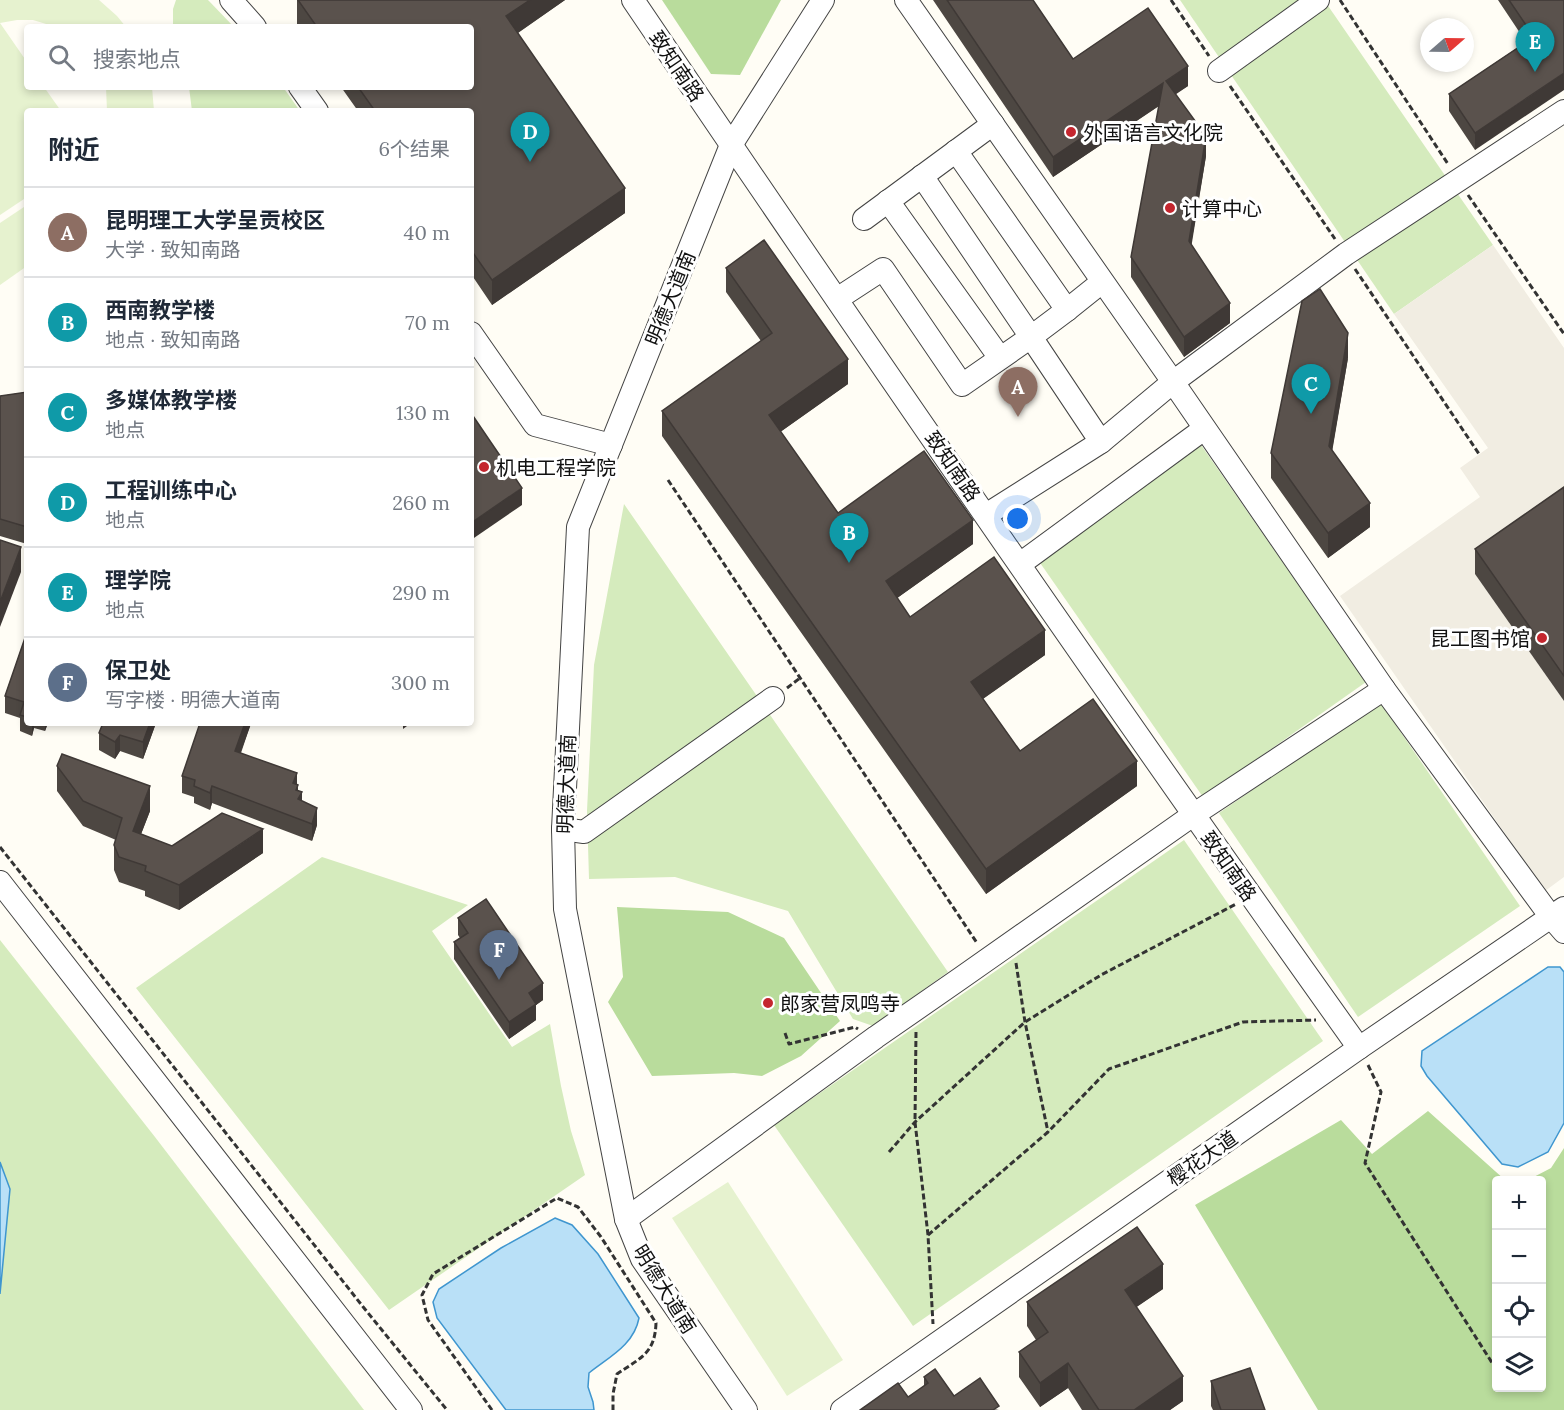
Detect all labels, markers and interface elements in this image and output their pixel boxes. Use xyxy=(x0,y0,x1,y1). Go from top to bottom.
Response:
north arrow xyxy=(1420,18,1474,72)
pin: E xyxy=(1516,22,1555,72)
search box xyxy=(24,24,474,90)
street label: 致知南路 xyxy=(644,26,710,106)
icon: search xyxy=(45,41,78,74)
text: 搜索地点 xyxy=(93,45,181,73)
pin: D xyxy=(510,112,550,162)
place label: 外国语言文化院 xyxy=(1083,120,1223,145)
marker: 外国语言文化院 xyxy=(1064,125,1078,139)
text: 附近 xyxy=(48,133,100,166)
text: 6个结果 xyxy=(378,136,450,161)
place label: 计算中心 xyxy=(1182,196,1262,221)
marker: 计算中心 xyxy=(1163,201,1177,215)
text: 昆明理工大学呈贡校区 xyxy=(105,206,325,234)
text: A xyxy=(61,220,74,245)
text: 40 m xyxy=(404,220,450,245)
text: 大学 · 致知南路 xyxy=(105,237,241,262)
street label: 明德大道南 xyxy=(640,247,700,349)
text: 西南教学楼 xyxy=(105,296,215,324)
text: B xyxy=(61,310,74,335)
text: 70 m xyxy=(405,310,450,335)
text: 地点 · 致知南路 xyxy=(105,327,241,352)
pin: C xyxy=(1292,364,1330,414)
pin: A xyxy=(998,368,1038,417)
text: 多媒体教学楼 xyxy=(105,386,237,414)
text: C xyxy=(61,400,74,425)
text: 130 m xyxy=(396,400,450,425)
text: 地点 xyxy=(105,417,145,442)
street label: 致知南路 xyxy=(920,426,986,506)
place label: 机电工程学院 xyxy=(496,455,616,480)
marker: 机电工程学院 xyxy=(477,460,491,474)
text: 工程训练中心 xyxy=(105,476,237,504)
text: D xyxy=(60,490,75,515)
text: 260 m xyxy=(392,490,450,515)
your location xyxy=(1003,504,1032,533)
text: 地点 xyxy=(105,507,145,532)
pin: B xyxy=(830,514,868,563)
text: 理学院 xyxy=(105,566,171,594)
text: E xyxy=(61,580,74,605)
text: 290 m xyxy=(392,580,450,605)
text: 地点 xyxy=(105,597,145,622)
place label: 昆工图书馆 xyxy=(1430,626,1530,651)
marker: 昆工图书馆 xyxy=(1535,631,1549,645)
text: 保卫处 xyxy=(105,656,171,684)
text: F xyxy=(62,670,73,695)
text: 300 m xyxy=(391,670,450,695)
text: 写字楼 · 明德大道南 xyxy=(105,687,281,712)
street label: 明德大道南 xyxy=(552,734,580,834)
street label: 致知南路 xyxy=(1196,826,1262,906)
pin: F xyxy=(480,930,518,980)
place label: 郎家营凤鸣寺 xyxy=(780,991,900,1016)
marker: 郎家营凤鸣寺 xyxy=(761,996,775,1010)
street label: 樱花大道 xyxy=(1162,1125,1242,1191)
map controls xyxy=(1492,1176,1546,1392)
button: + xyxy=(1492,1176,1546,1230)
button: − xyxy=(1492,1230,1546,1284)
street label: 明德大道南 xyxy=(628,1240,702,1338)
button: locate xyxy=(1492,1284,1546,1338)
button: layers xyxy=(1492,1338,1546,1392)

